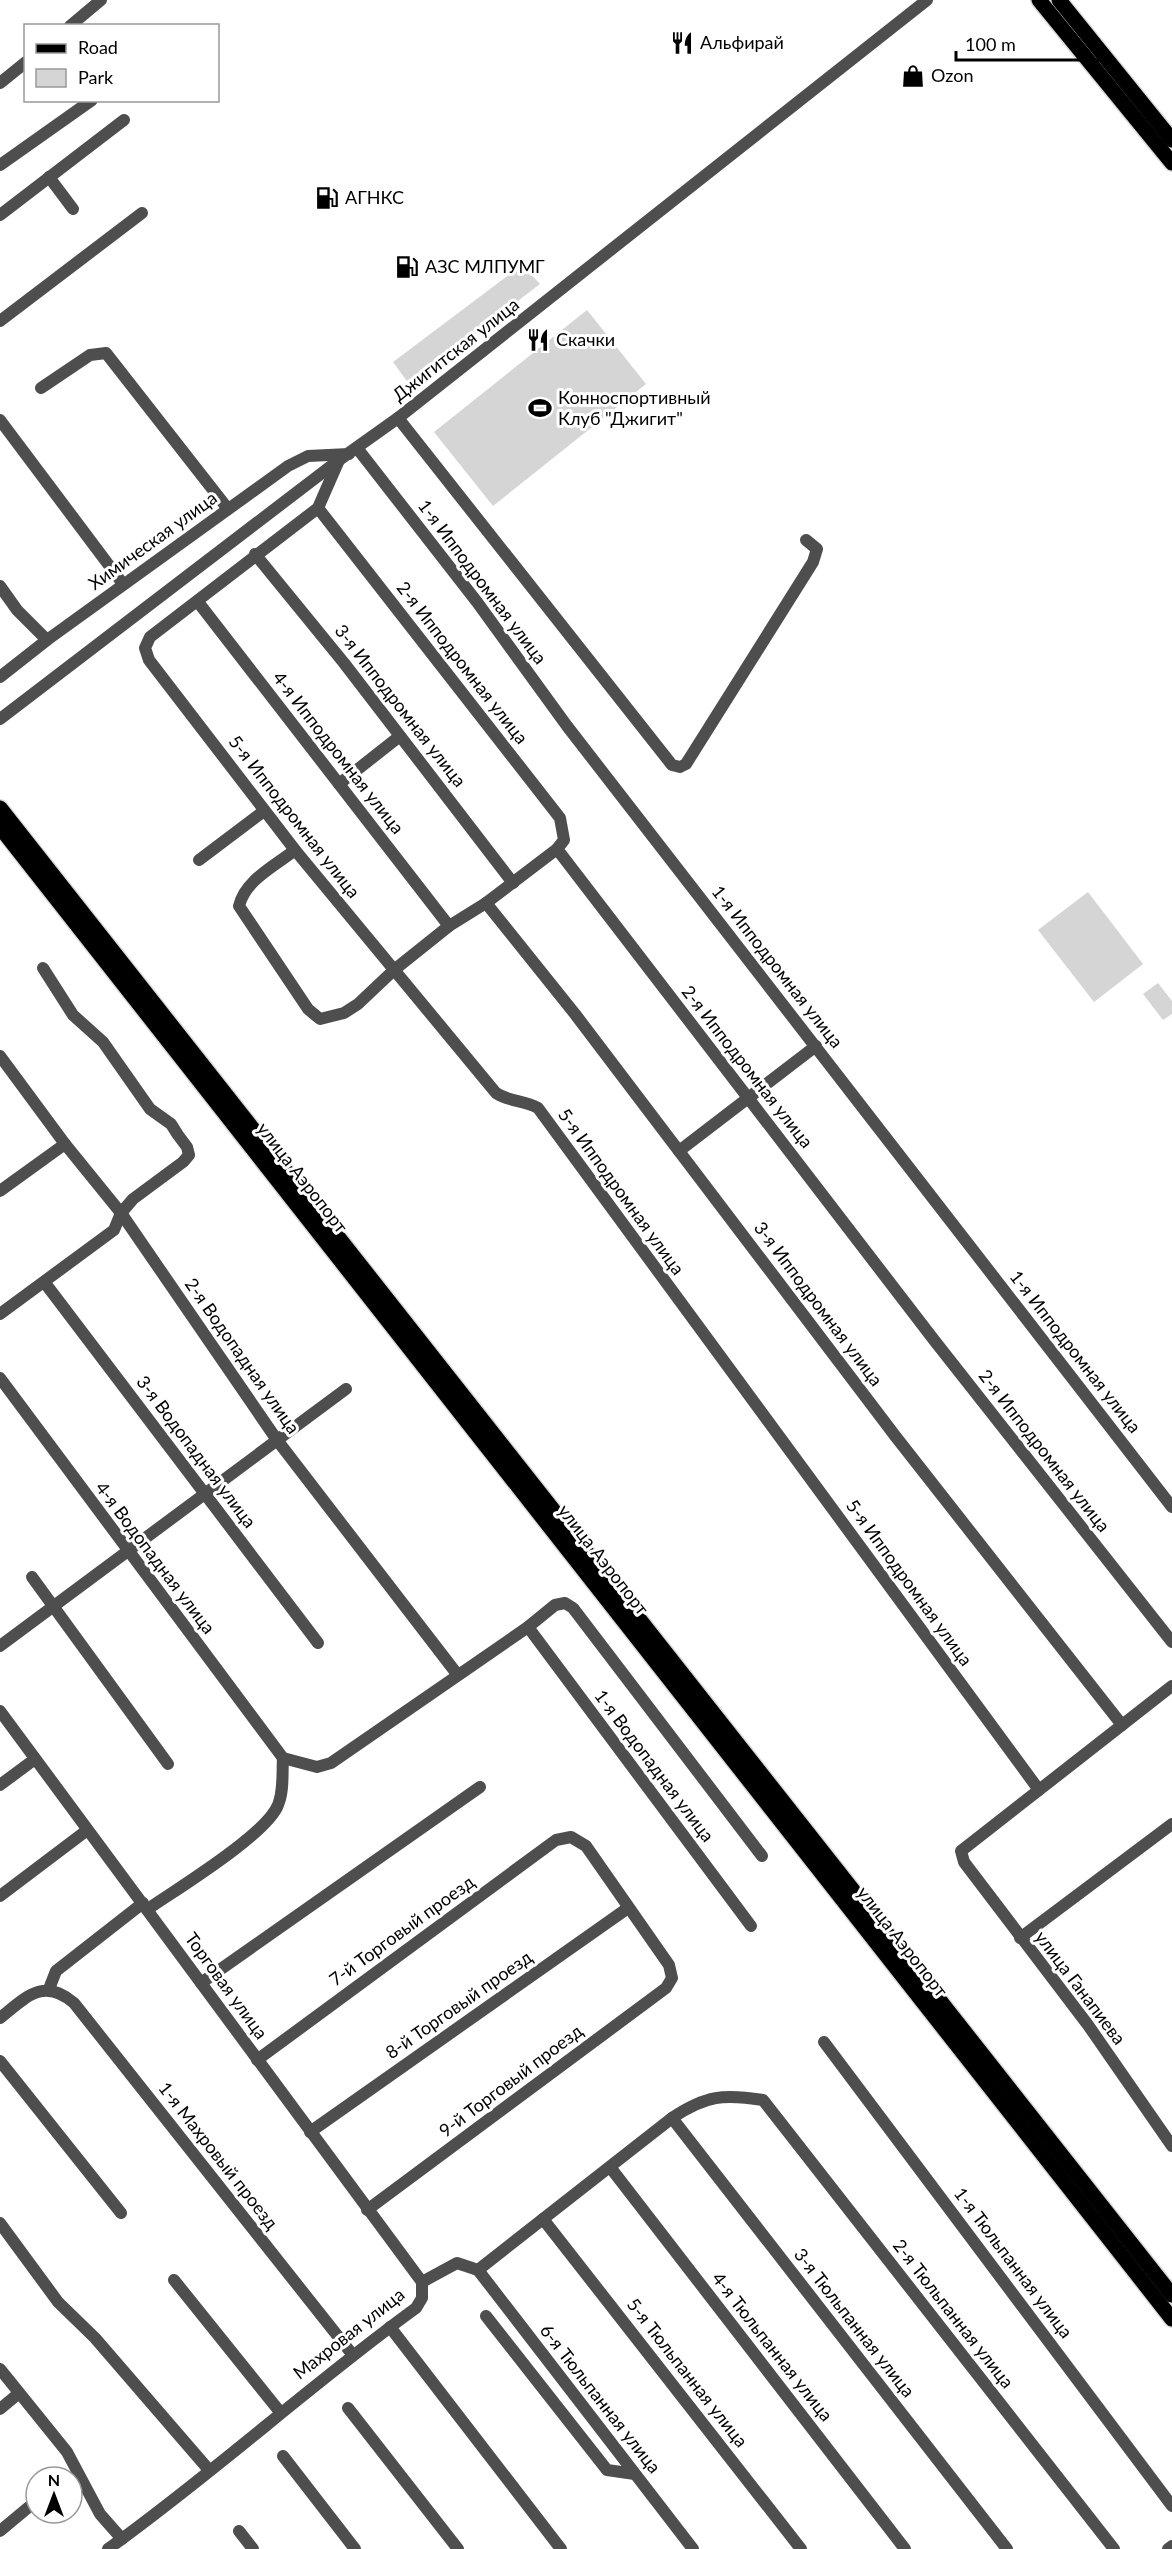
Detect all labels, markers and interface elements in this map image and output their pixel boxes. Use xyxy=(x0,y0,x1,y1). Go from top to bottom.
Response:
legend xyxy=(24,24,219,102)
scale bar xyxy=(956,24,1102,62)
restaurant icon: Альфирай xyxy=(669,30,695,56)
place label: Альфирай xyxy=(700,31,784,53)
text: 100 m xyxy=(965,33,1016,55)
text: Road xyxy=(78,36,118,58)
shop icon: Ozon xyxy=(900,63,926,89)
place label: Ozon xyxy=(931,64,973,86)
text: Park xyxy=(78,66,114,88)
fuel station icon: АГНКС xyxy=(314,185,340,211)
place label: АГНКС xyxy=(345,186,404,208)
fuel station icon: АЗС МЛПУМГ xyxy=(394,254,420,280)
place label: АЗС МЛПУМГ xyxy=(425,255,545,277)
street label: Джигитская улица xyxy=(388,293,523,406)
restaurant icon: Скачки xyxy=(525,327,551,353)
place label: Скачки xyxy=(556,328,615,350)
place label: Конноспортивный Клуб "Джигит" xyxy=(558,386,711,429)
sports icon: Конноспортивный Клуб "Джигит" xyxy=(527,395,553,421)
street label: Химическая улица xyxy=(84,486,221,594)
street label: 1-я Ипподромная улица xyxy=(414,495,552,668)
street label: 2-я Ипподромная улица xyxy=(392,577,533,748)
street label: 3-я Ипподромная улица xyxy=(330,620,471,791)
street label: 4-я Ипподромная улица xyxy=(268,667,409,838)
street label: 5-я Ипподромная улица xyxy=(224,731,365,902)
street label: 1-я Ипподромная улица xyxy=(707,881,848,1052)
street label: 2-я Ипподромная улица xyxy=(677,981,818,1152)
street label: 5-я Ипподромная улица xyxy=(554,1104,690,1279)
street label: улица Аэропорт xyxy=(253,1118,353,1237)
street label: 3-я Ипподромная улица xyxy=(750,1217,888,1390)
street label: 1-я Ипподромная улица xyxy=(1005,1266,1146,1437)
street label: 2-я Водопадная улица xyxy=(181,1273,305,1438)
street label: 2-я Ипподромная улица xyxy=(974,1365,1115,1536)
street label: 3-я Водопадная улица xyxy=(132,1371,261,1532)
street label: 4-я Водопадная улица xyxy=(91,1477,220,1638)
street label: 5-я Ипподромная улица xyxy=(842,1495,978,1670)
street label: улица Аэропорт xyxy=(554,1500,654,1619)
street label: 1-я Водопадная улица xyxy=(590,1685,719,1846)
street label: 7-й Торговый проезд xyxy=(325,1870,478,1990)
street label: улица Аэропорт xyxy=(853,1882,953,2001)
street label: улица Ганапиева xyxy=(1031,1926,1131,2049)
street label: Торговая улица xyxy=(181,1928,273,2043)
street label: 8-й Торговый проезд xyxy=(381,1945,536,2063)
street label: 9-й Торговый проезд xyxy=(434,2019,586,2141)
street label: 1-я Махровый проезд xyxy=(154,2077,283,2234)
street label: 1-я Тюльпанная улица xyxy=(950,2183,1078,2342)
street label: 2-я Тюльпанная улица xyxy=(889,2234,1019,2392)
street label: 3-я Тюльпанная улица xyxy=(790,2243,920,2401)
street label: 4-я Тюльпанная улица xyxy=(708,2267,838,2425)
street label: Махровая улица xyxy=(288,2283,408,2383)
street label: 5-я Тюльпанная улица xyxy=(623,2293,753,2451)
street label: 6-я Тюльпанная улица xyxy=(536,2319,666,2477)
north arrow xyxy=(24,2465,84,2525)
text: N xyxy=(48,2470,60,2489)

